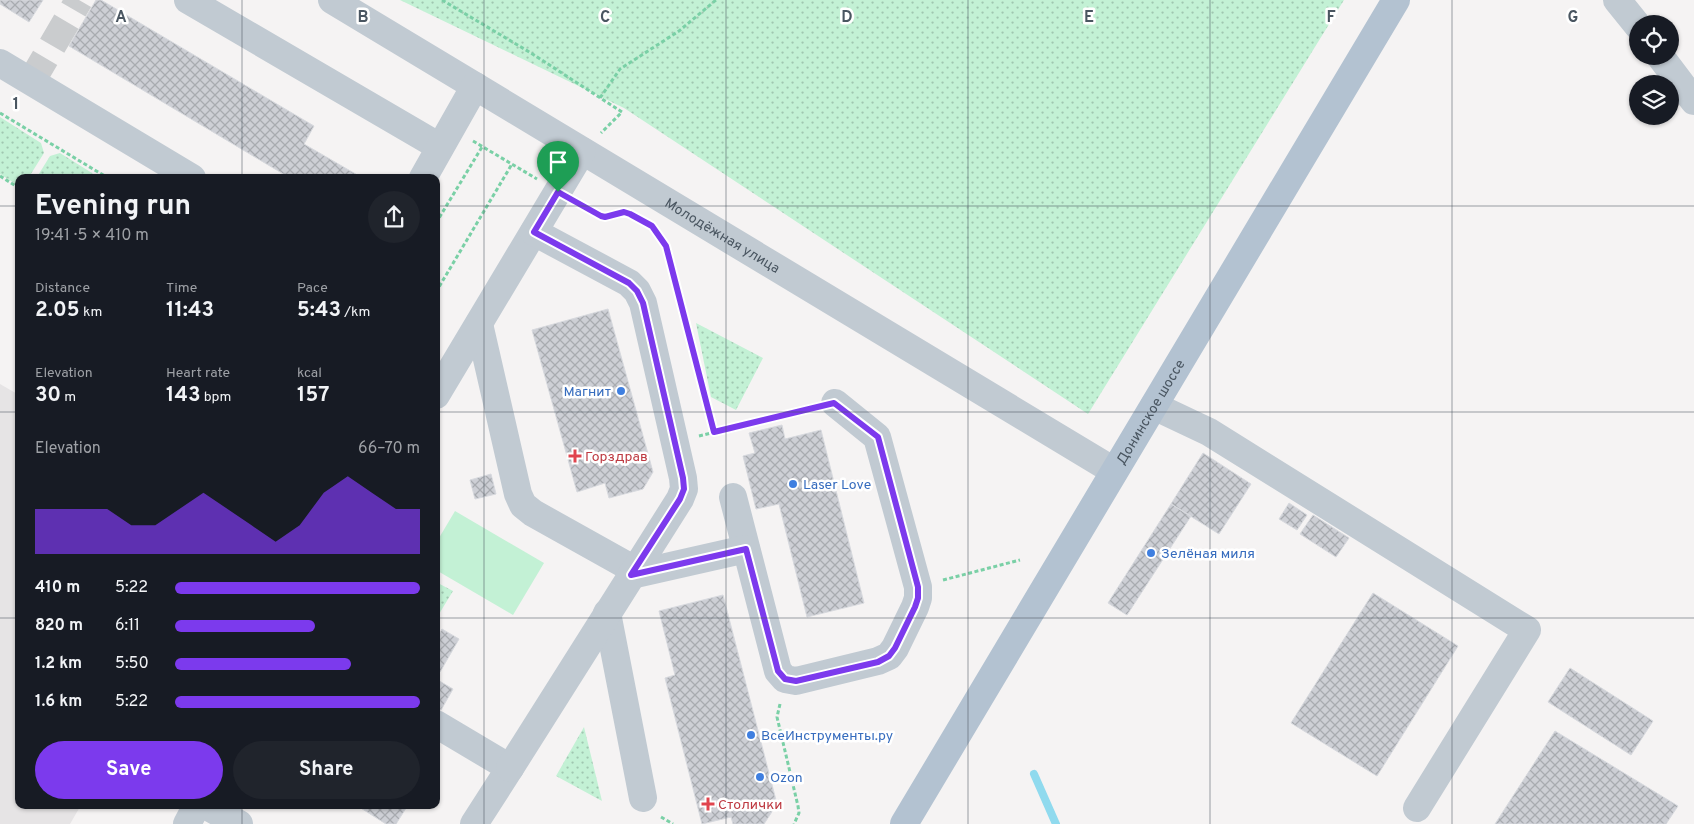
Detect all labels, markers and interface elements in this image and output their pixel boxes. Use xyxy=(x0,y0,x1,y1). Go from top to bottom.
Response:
text: A xyxy=(115,8,127,28)
text: B xyxy=(357,8,369,28)
text: C xyxy=(600,8,610,28)
text: D xyxy=(841,8,853,28)
text: E xyxy=(1084,8,1094,28)
text: F xyxy=(1326,8,1336,28)
text: G xyxy=(1568,8,1578,28)
map controls xyxy=(1629,15,1679,125)
button: locate xyxy=(1629,15,1679,65)
button: layers xyxy=(1629,75,1679,125)
text: 1 xyxy=(13,95,19,115)
pin xyxy=(537,141,579,192)
icon: arrive xyxy=(544,148,572,176)
text: Evening run xyxy=(35,189,191,225)
button: share xyxy=(368,191,420,243)
street label: Молодёжная улица xyxy=(661,195,783,278)
text: 19:41 · 5 × 410 m xyxy=(35,226,149,246)
text: Distance xyxy=(35,280,90,297)
text: Time xyxy=(166,280,197,297)
text: Pace xyxy=(297,280,328,297)
text: 2.05 xyxy=(35,297,80,324)
text: 11:43 xyxy=(166,297,214,324)
text: 5:43 xyxy=(297,297,341,324)
text: km xyxy=(80,304,102,321)
text: /km xyxy=(341,304,370,321)
street label: Донинское шоссе xyxy=(1113,357,1189,468)
text: Elevation xyxy=(35,365,93,382)
text: Heart rate xyxy=(166,365,230,382)
text: kcal xyxy=(297,365,322,382)
text: 30 xyxy=(35,382,61,409)
text: 143 xyxy=(166,382,201,409)
text: 157 xyxy=(297,382,330,409)
place label: Магнит xyxy=(564,384,611,401)
marker: Магнит xyxy=(615,385,627,397)
text: m xyxy=(61,389,76,406)
text: bpm xyxy=(201,389,231,406)
text: Elevation xyxy=(35,439,101,459)
text: 66–70 m xyxy=(358,439,420,459)
place label: Горздрав xyxy=(585,449,648,466)
marker: Горздрав xyxy=(569,450,581,462)
place label: Laser Love xyxy=(803,477,871,494)
marker: Laser Love xyxy=(787,478,799,490)
place label: Зелёная миля xyxy=(1161,546,1255,563)
marker: Зелёная миля xyxy=(1145,547,1157,559)
text: 410 m xyxy=(35,578,80,598)
text: 5:22 xyxy=(115,578,148,598)
text: 820 m xyxy=(35,616,83,636)
text: 6:11 xyxy=(115,616,140,636)
text: 1.2 km xyxy=(35,654,82,674)
text: 5:50 xyxy=(115,654,149,674)
text: 1.6 km xyxy=(35,692,82,712)
text: 5:22 xyxy=(115,692,148,712)
place label: ВсеИнструменты.ру xyxy=(761,728,893,745)
marker: ВсеИнструменты.ру xyxy=(745,729,757,741)
button: Save xyxy=(35,741,223,799)
button: Share xyxy=(233,741,420,799)
place label: Ozon xyxy=(770,770,803,787)
marker: Ozon xyxy=(754,771,766,783)
place label: Столички xyxy=(718,797,782,814)
marker: Столички xyxy=(702,798,714,810)

